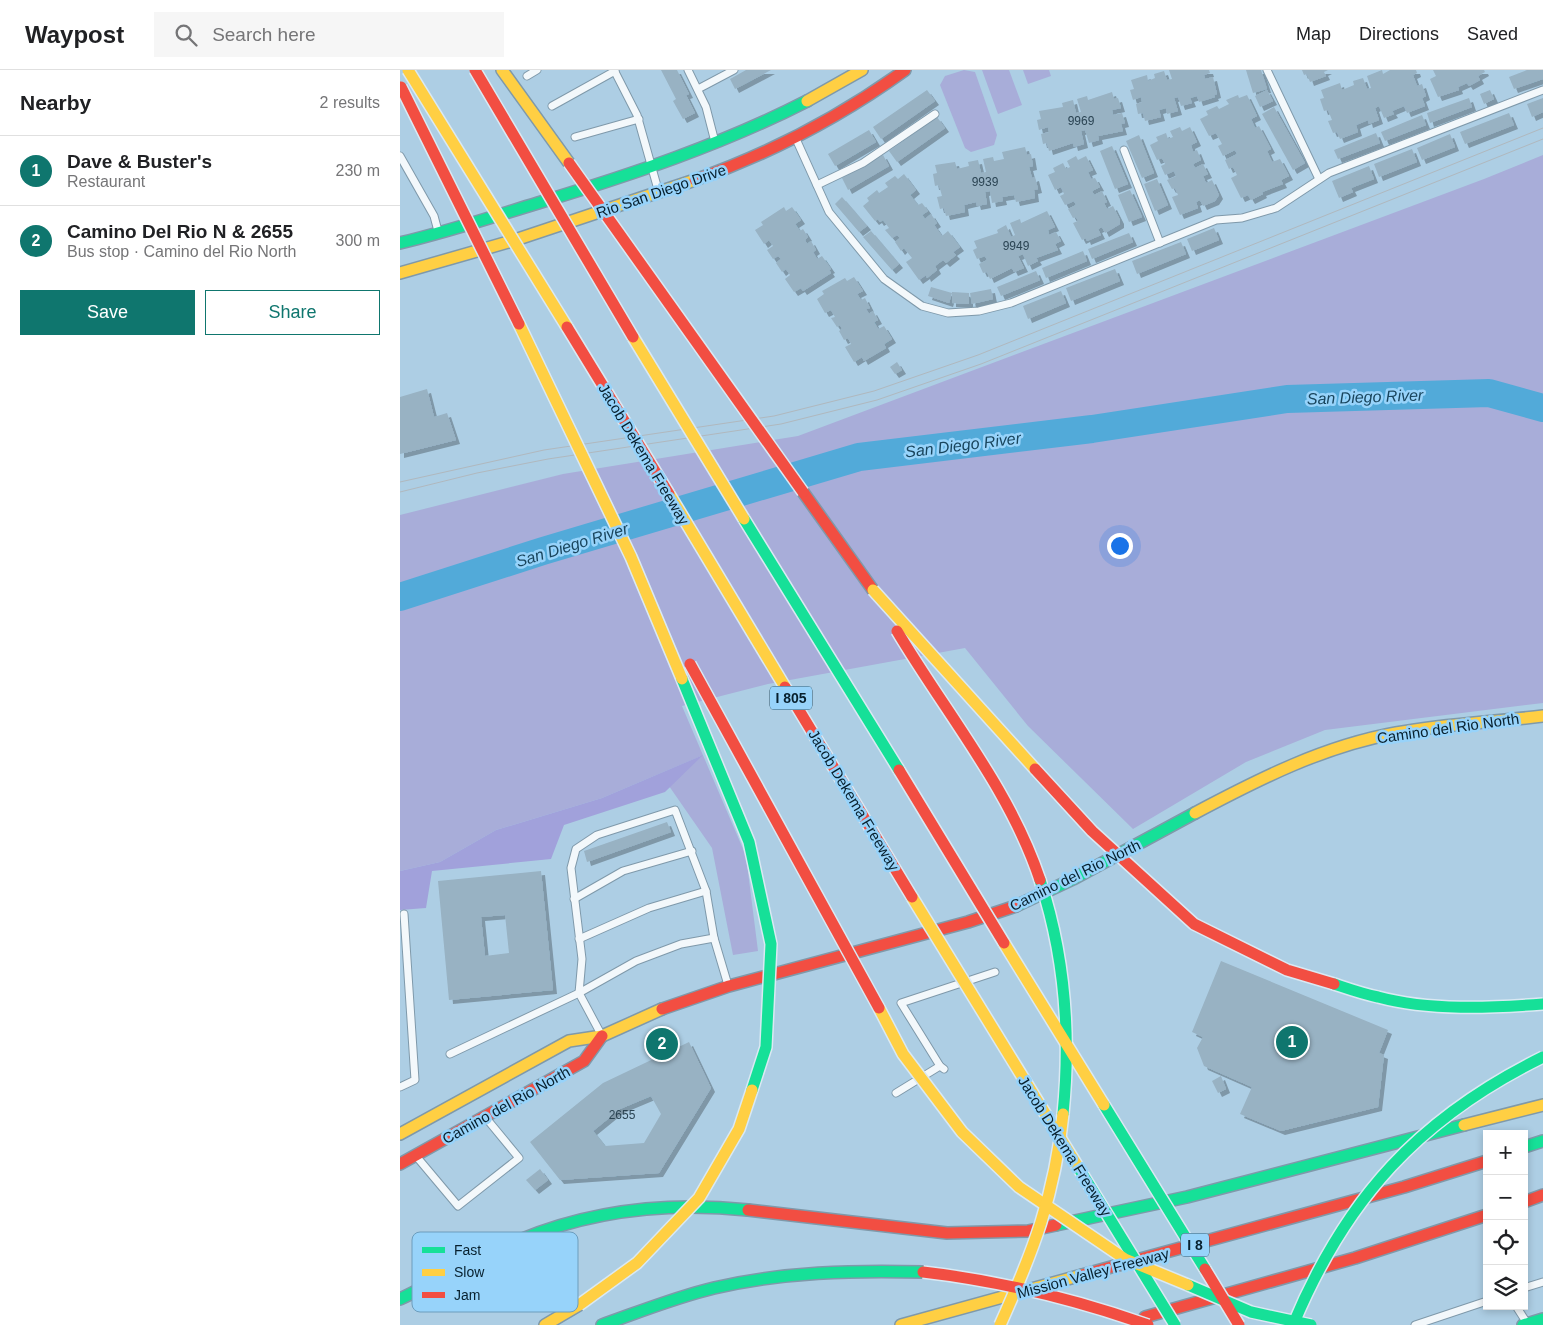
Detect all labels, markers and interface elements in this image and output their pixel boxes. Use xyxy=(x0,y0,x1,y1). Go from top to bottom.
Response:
search box xyxy=(154,12,504,57)
text: Waypost xyxy=(25,21,124,48)
icon: search xyxy=(172,21,200,49)
text: Search here xyxy=(212,24,316,45)
text: Map xyxy=(1296,24,1331,44)
text: Directions xyxy=(1359,24,1439,44)
text: Saved xyxy=(1467,24,1518,44)
text: Nearby xyxy=(20,91,91,114)
text: 2 results xyxy=(320,94,380,111)
house number: 9969 xyxy=(1068,114,1095,128)
text: Dave & Buster's xyxy=(67,151,212,172)
street label: Rio San Diego Drive xyxy=(594,161,728,221)
text: 1 xyxy=(32,162,40,179)
text: 230 m xyxy=(336,162,380,179)
text: Restaurant xyxy=(67,173,145,190)
house number: 9939 xyxy=(972,175,999,189)
text: Camino Del Rio N & 2655 xyxy=(67,221,293,242)
text: 2 xyxy=(32,232,40,249)
text: 300 m xyxy=(336,232,380,249)
house number: 9949 xyxy=(1003,239,1030,253)
text: Bus stop · Camino del Rio North xyxy=(67,243,296,260)
button: Save xyxy=(20,290,195,335)
button: Share xyxy=(205,290,380,335)
street label: Jacob Dekema Freeway xyxy=(595,380,693,528)
water label: San Diego River xyxy=(1306,386,1424,408)
water label: San Diego River xyxy=(904,429,1023,461)
water label: San Diego River xyxy=(514,520,631,570)
your location xyxy=(1107,533,1133,559)
road number: I 805 xyxy=(770,686,812,710)
street label: Camino del Rio North xyxy=(1376,710,1520,746)
street label: Jacob Dekema Freeway xyxy=(805,726,903,874)
street label: Camino del Rio North xyxy=(1007,836,1143,914)
pin: 1 xyxy=(1276,1023,1308,1061)
pin: 2 xyxy=(646,1025,678,1063)
street label: Camino del Rio North xyxy=(439,1063,573,1147)
street label: Jacob Dekema Freeway xyxy=(1015,1073,1115,1220)
house number: 2655 xyxy=(609,1108,636,1122)
map controls xyxy=(1483,1130,1528,1310)
button: + xyxy=(1483,1130,1528,1175)
button: − xyxy=(1483,1175,1528,1220)
button: locate xyxy=(1483,1220,1528,1265)
legend xyxy=(412,1232,578,1312)
road number: I 8 xyxy=(1181,1234,1209,1256)
text: Fast xyxy=(454,1242,481,1258)
street label: Mission Valley Freeway xyxy=(1015,1244,1171,1301)
text: Slow xyxy=(454,1264,485,1280)
button: layers xyxy=(1483,1265,1528,1310)
text: Jam xyxy=(454,1287,480,1303)

